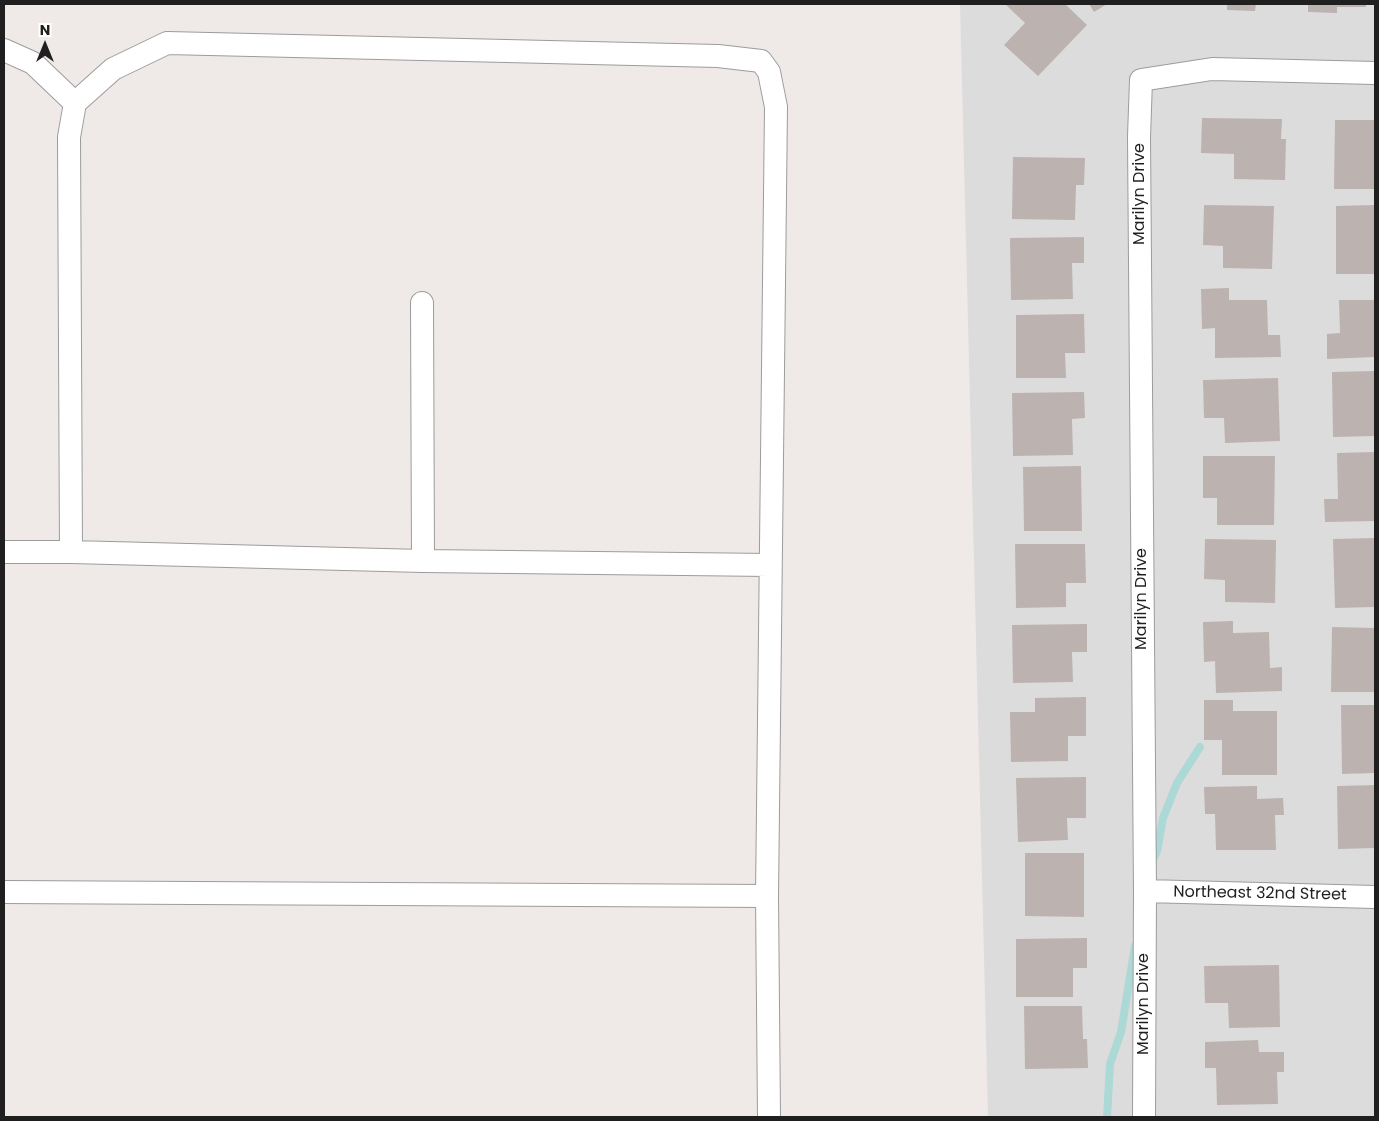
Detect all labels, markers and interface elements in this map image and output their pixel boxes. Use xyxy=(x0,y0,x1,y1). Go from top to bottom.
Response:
north arrow xyxy=(20,20,70,70)
text: N xyxy=(40,20,50,40)
street label: Marilyn Drive xyxy=(1130,143,1150,245)
street label: Marilyn Drive xyxy=(1132,548,1152,650)
street label: Northeast 32nd Street xyxy=(1173,883,1347,905)
street label: Marilyn Drive xyxy=(1134,953,1154,1055)

